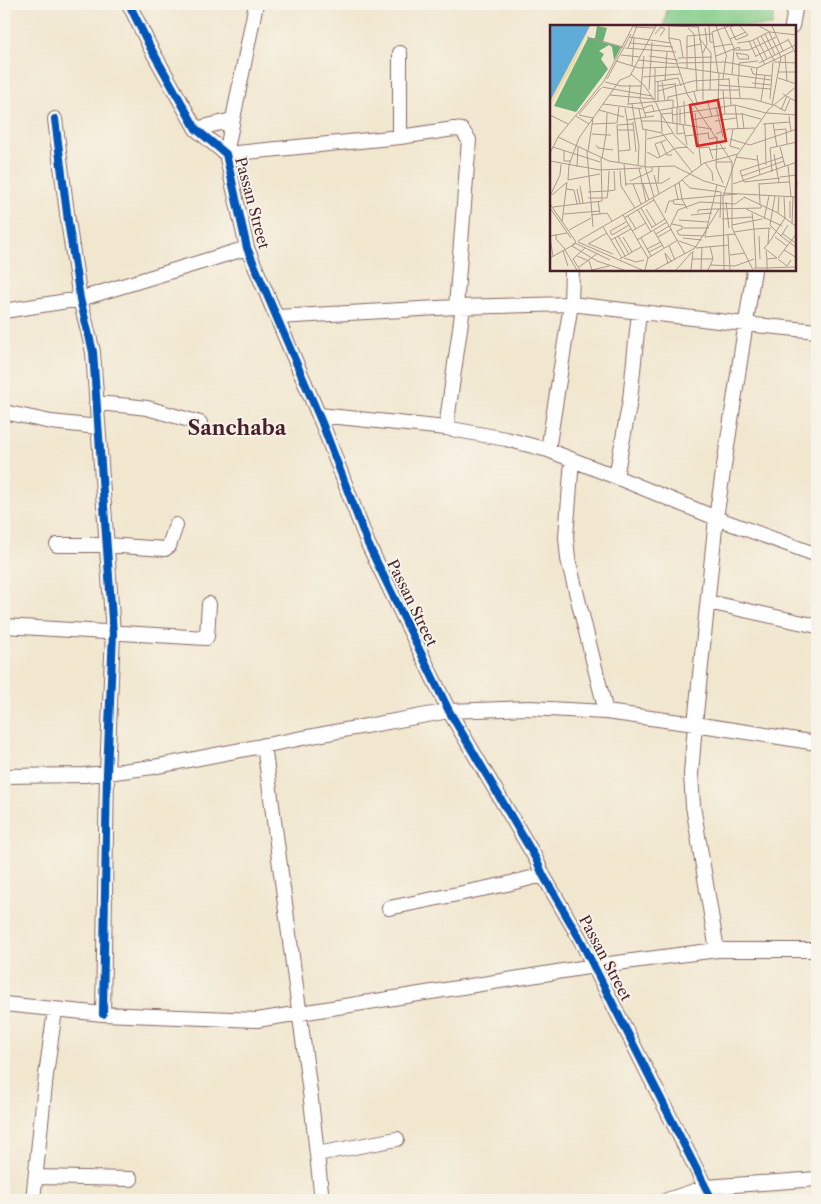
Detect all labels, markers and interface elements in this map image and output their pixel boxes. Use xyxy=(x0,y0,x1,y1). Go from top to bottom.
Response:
inset map xyxy=(550,25,796,271)
street label: Passan Street xyxy=(231,155,274,252)
district label: Sanchaba xyxy=(188,416,287,440)
street label: Passan Street xyxy=(383,556,442,650)
street label: Passan Street xyxy=(575,912,636,1005)

